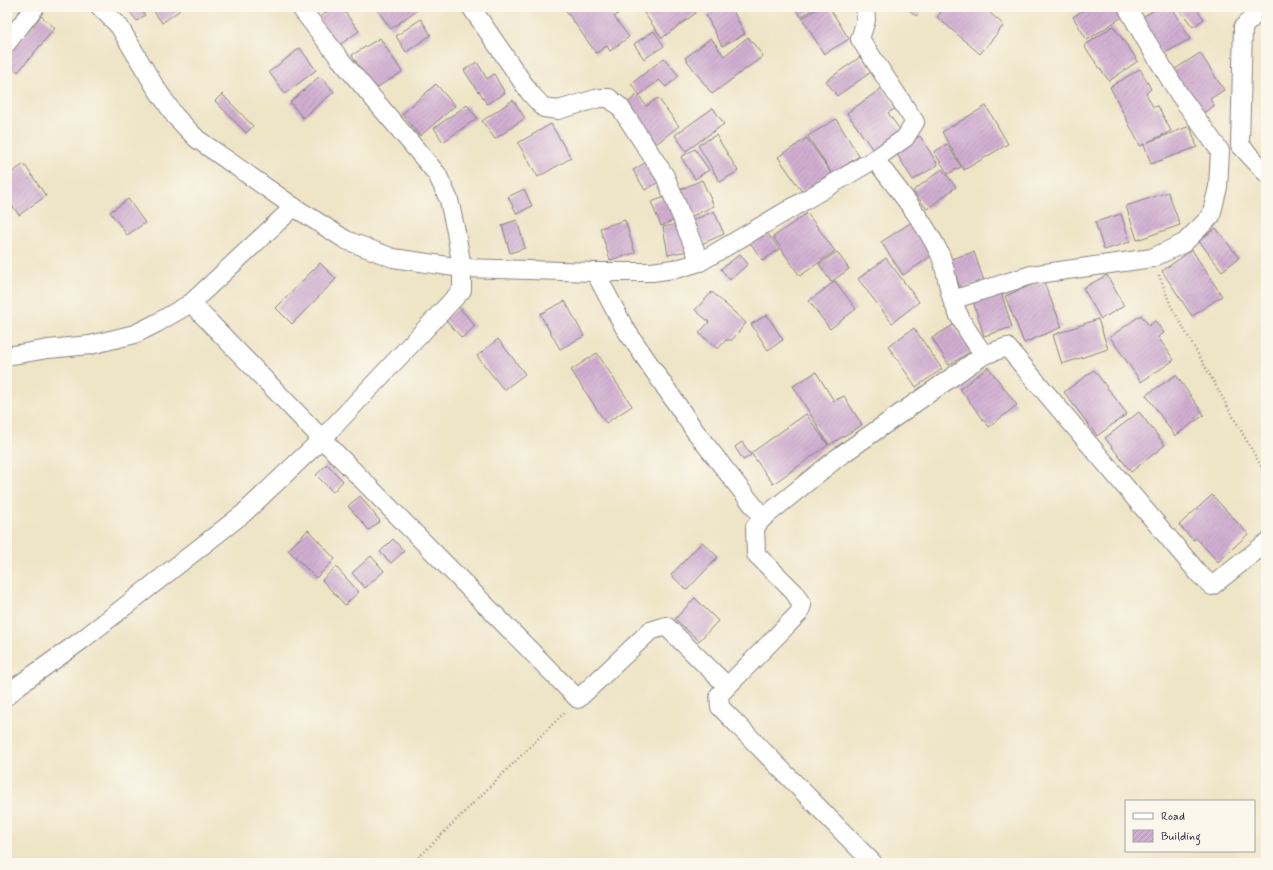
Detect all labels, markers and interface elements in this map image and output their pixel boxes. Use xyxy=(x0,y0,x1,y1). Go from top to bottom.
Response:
legend xyxy=(1125,800,1255,852)
text: Road xyxy=(1161,809,1185,825)
text: Building xyxy=(1161,829,1201,846)

